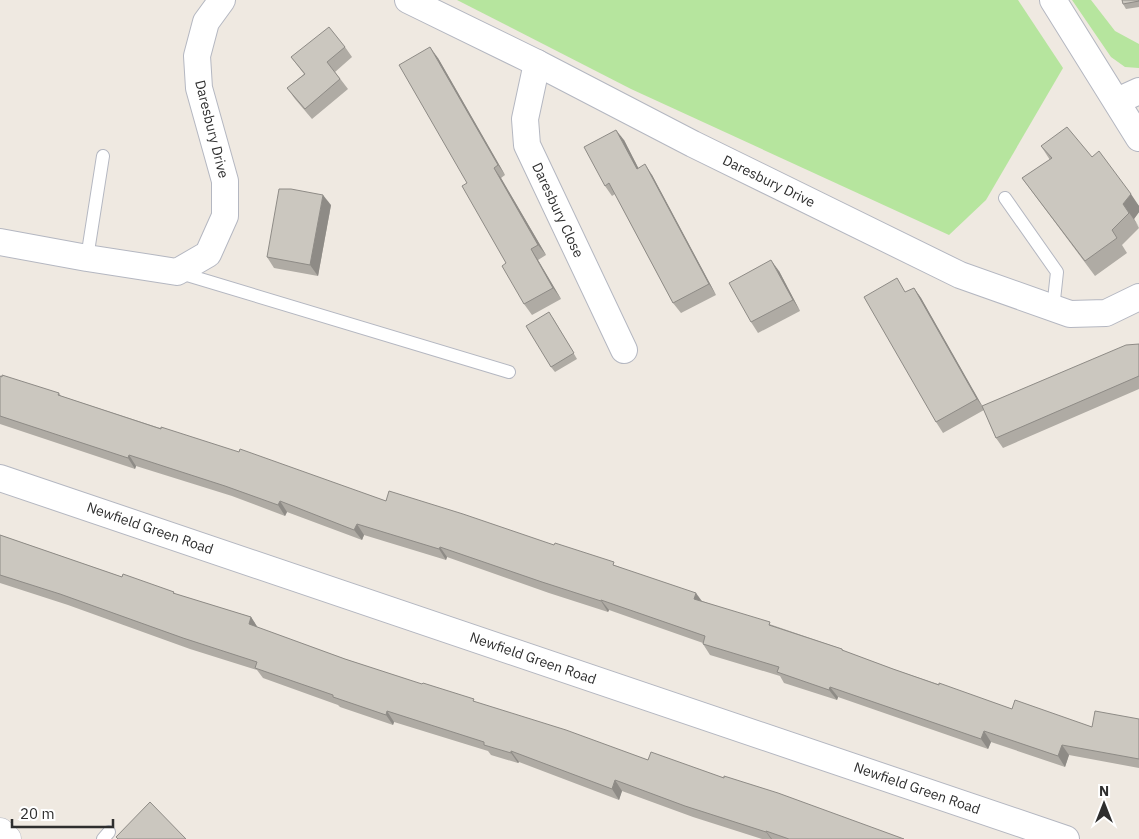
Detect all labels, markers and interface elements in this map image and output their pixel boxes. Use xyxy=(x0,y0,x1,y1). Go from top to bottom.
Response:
street label: Daresbury Drive xyxy=(191,78,233,180)
street label: Daresbury Drive xyxy=(720,151,818,211)
street label: Daresbury Close xyxy=(528,160,588,261)
street label: Newfield Green Road xyxy=(84,498,216,558)
street label: Newfield Green Road xyxy=(467,628,599,688)
street label: Newfield Green Road xyxy=(851,758,983,818)
north arrow xyxy=(1079,779,1129,829)
text: N xyxy=(1099,782,1109,800)
scale bar xyxy=(12,796,114,828)
text: 20 m xyxy=(20,804,55,823)

